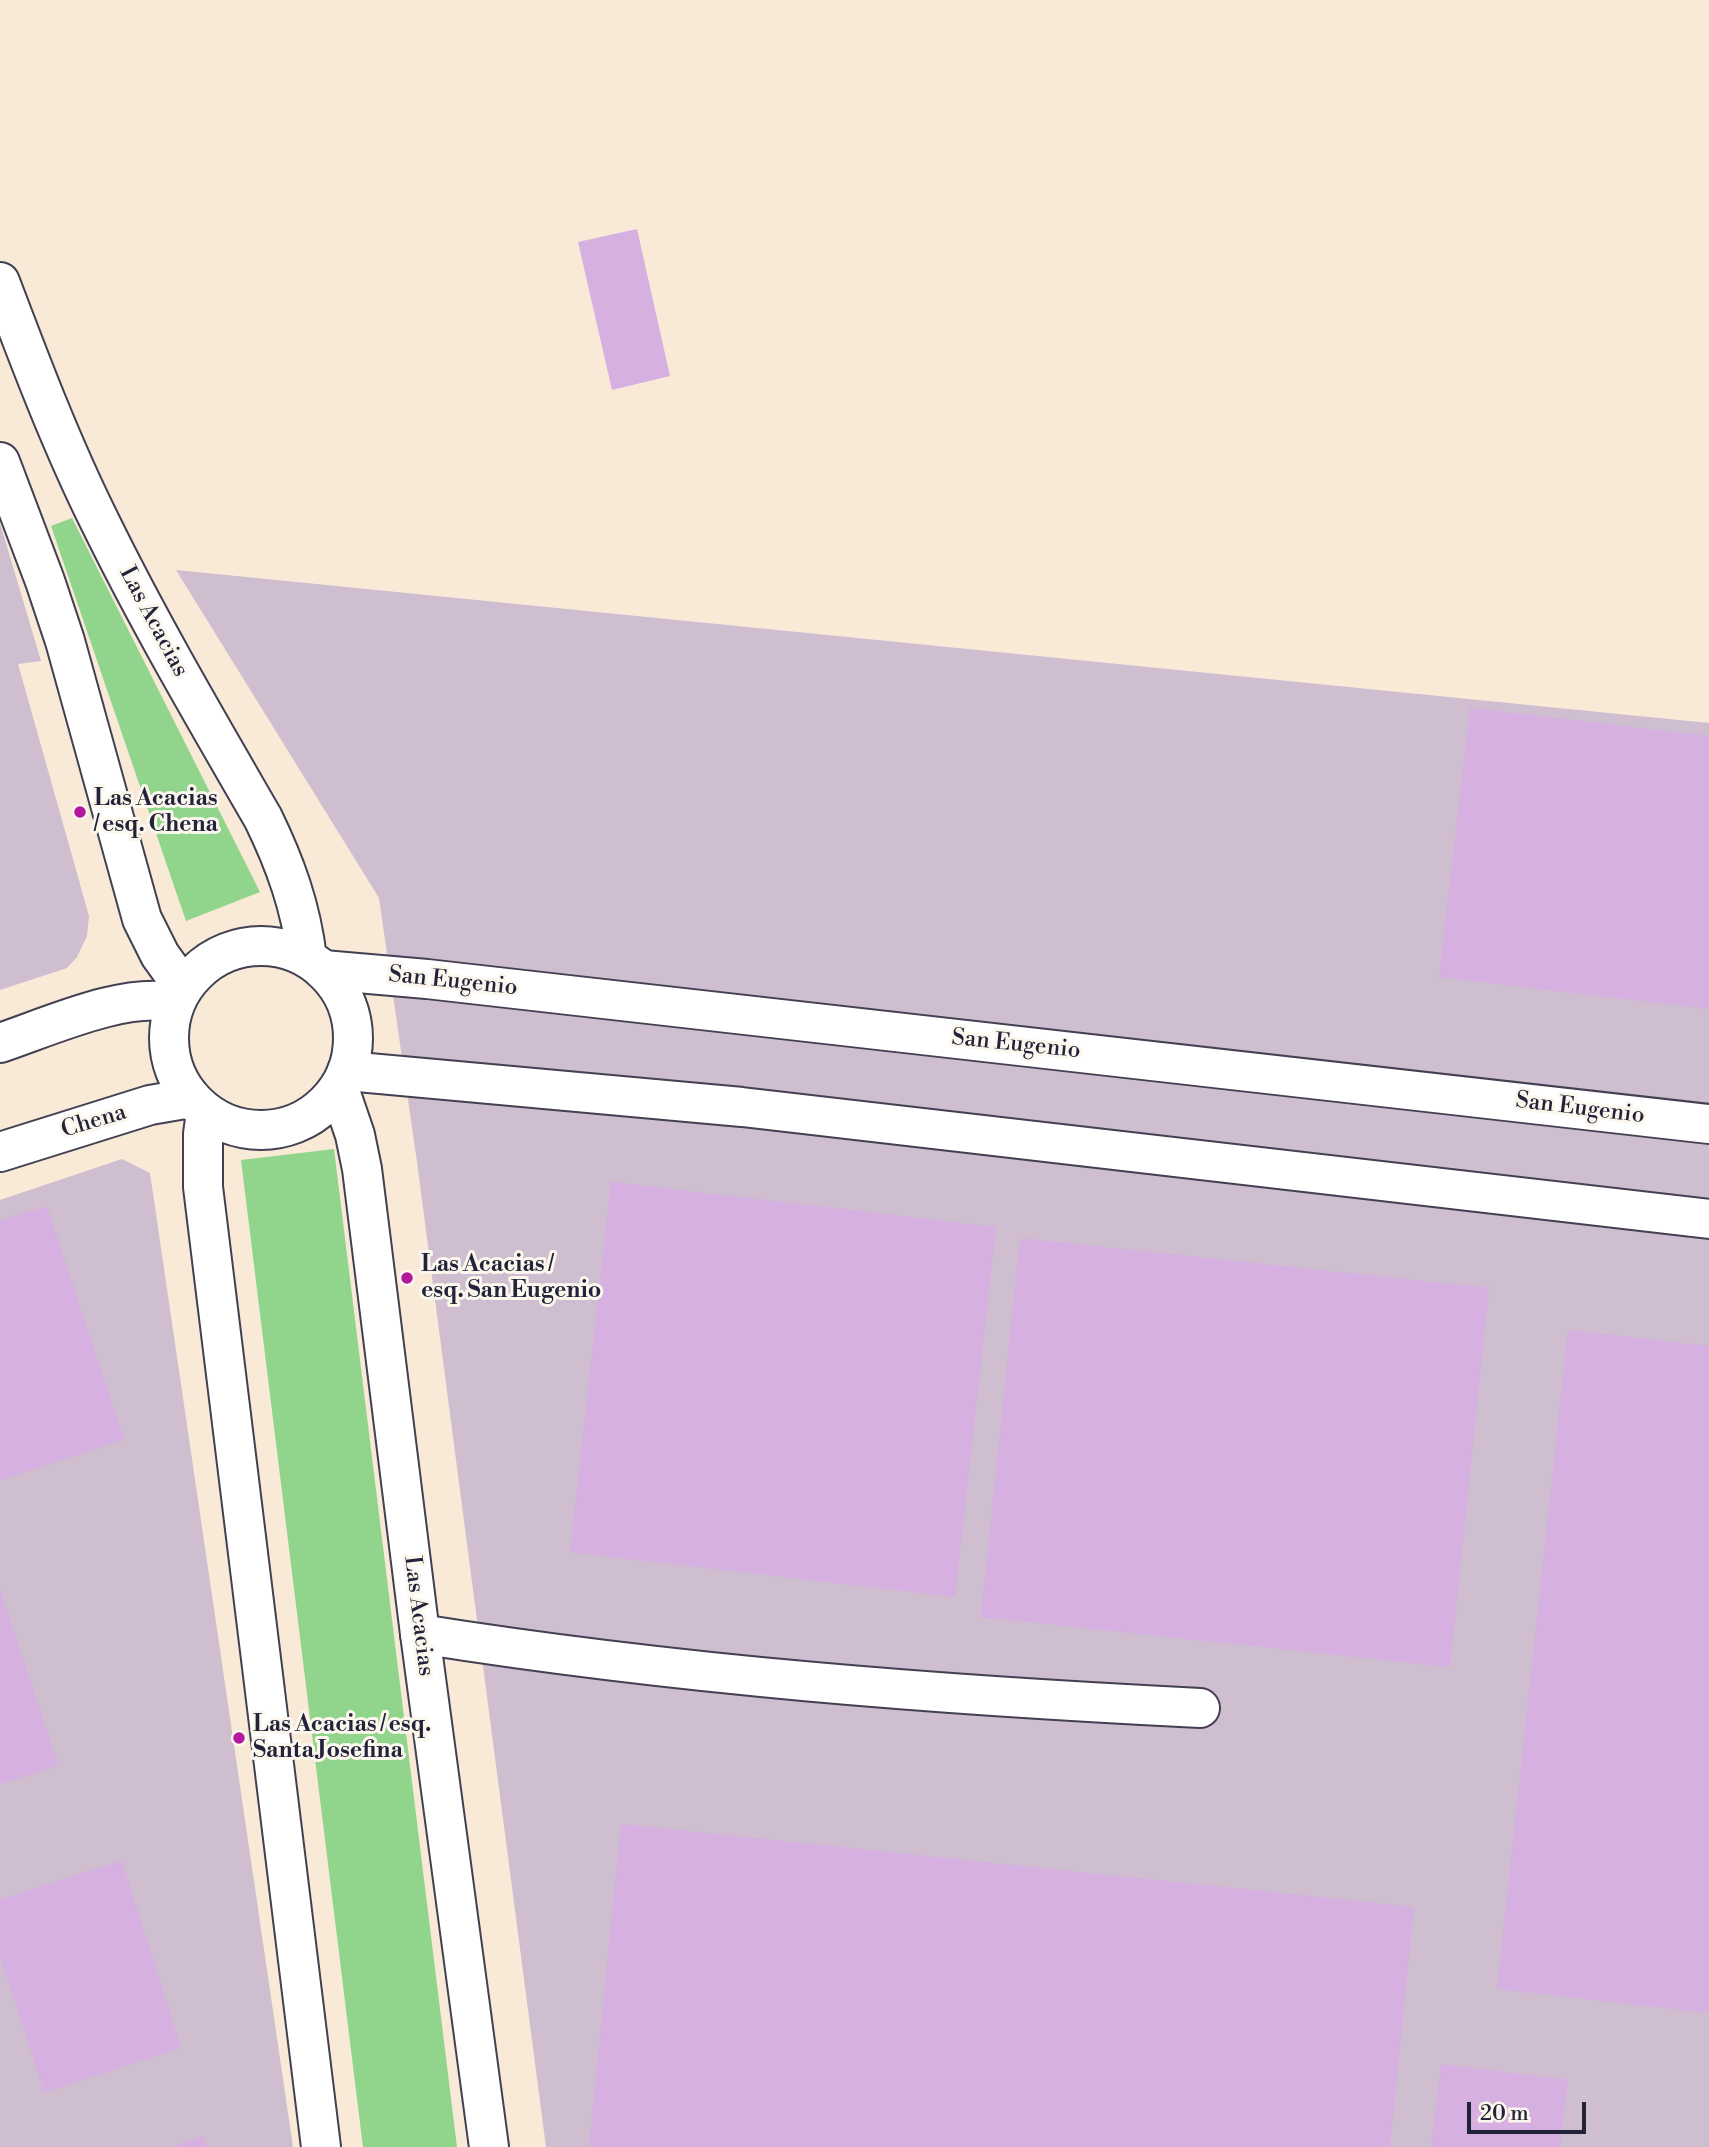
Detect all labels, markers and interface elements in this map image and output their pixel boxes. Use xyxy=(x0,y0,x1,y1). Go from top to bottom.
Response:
street label: Las Acacias xyxy=(112,562,194,682)
place label: Las Acacias / esq. Chena xyxy=(94,785,218,839)
marker: Las Acacias / esq. Chena xyxy=(72,804,88,820)
street label: San Eugenio xyxy=(387,961,519,1003)
street label: San Eugenio xyxy=(950,1024,1082,1066)
street label: San Eugenio xyxy=(1514,1087,1646,1131)
street label: Chena xyxy=(58,1099,130,1145)
place label: Las Acacias / esq. San Eugenio xyxy=(421,1251,601,1305)
marker: Las Acacias / esq. San Eugenio xyxy=(399,1270,415,1286)
street label: Las Acacias xyxy=(397,1554,439,1678)
place label: Las Acacias / esq. Santa Josefina xyxy=(253,1711,431,1765)
marker: Las Acacias / esq. Santa Josefina xyxy=(231,1730,247,1746)
scale bar xyxy=(1471,2088,1590,2132)
text: 20 m xyxy=(1480,2101,1529,2127)

